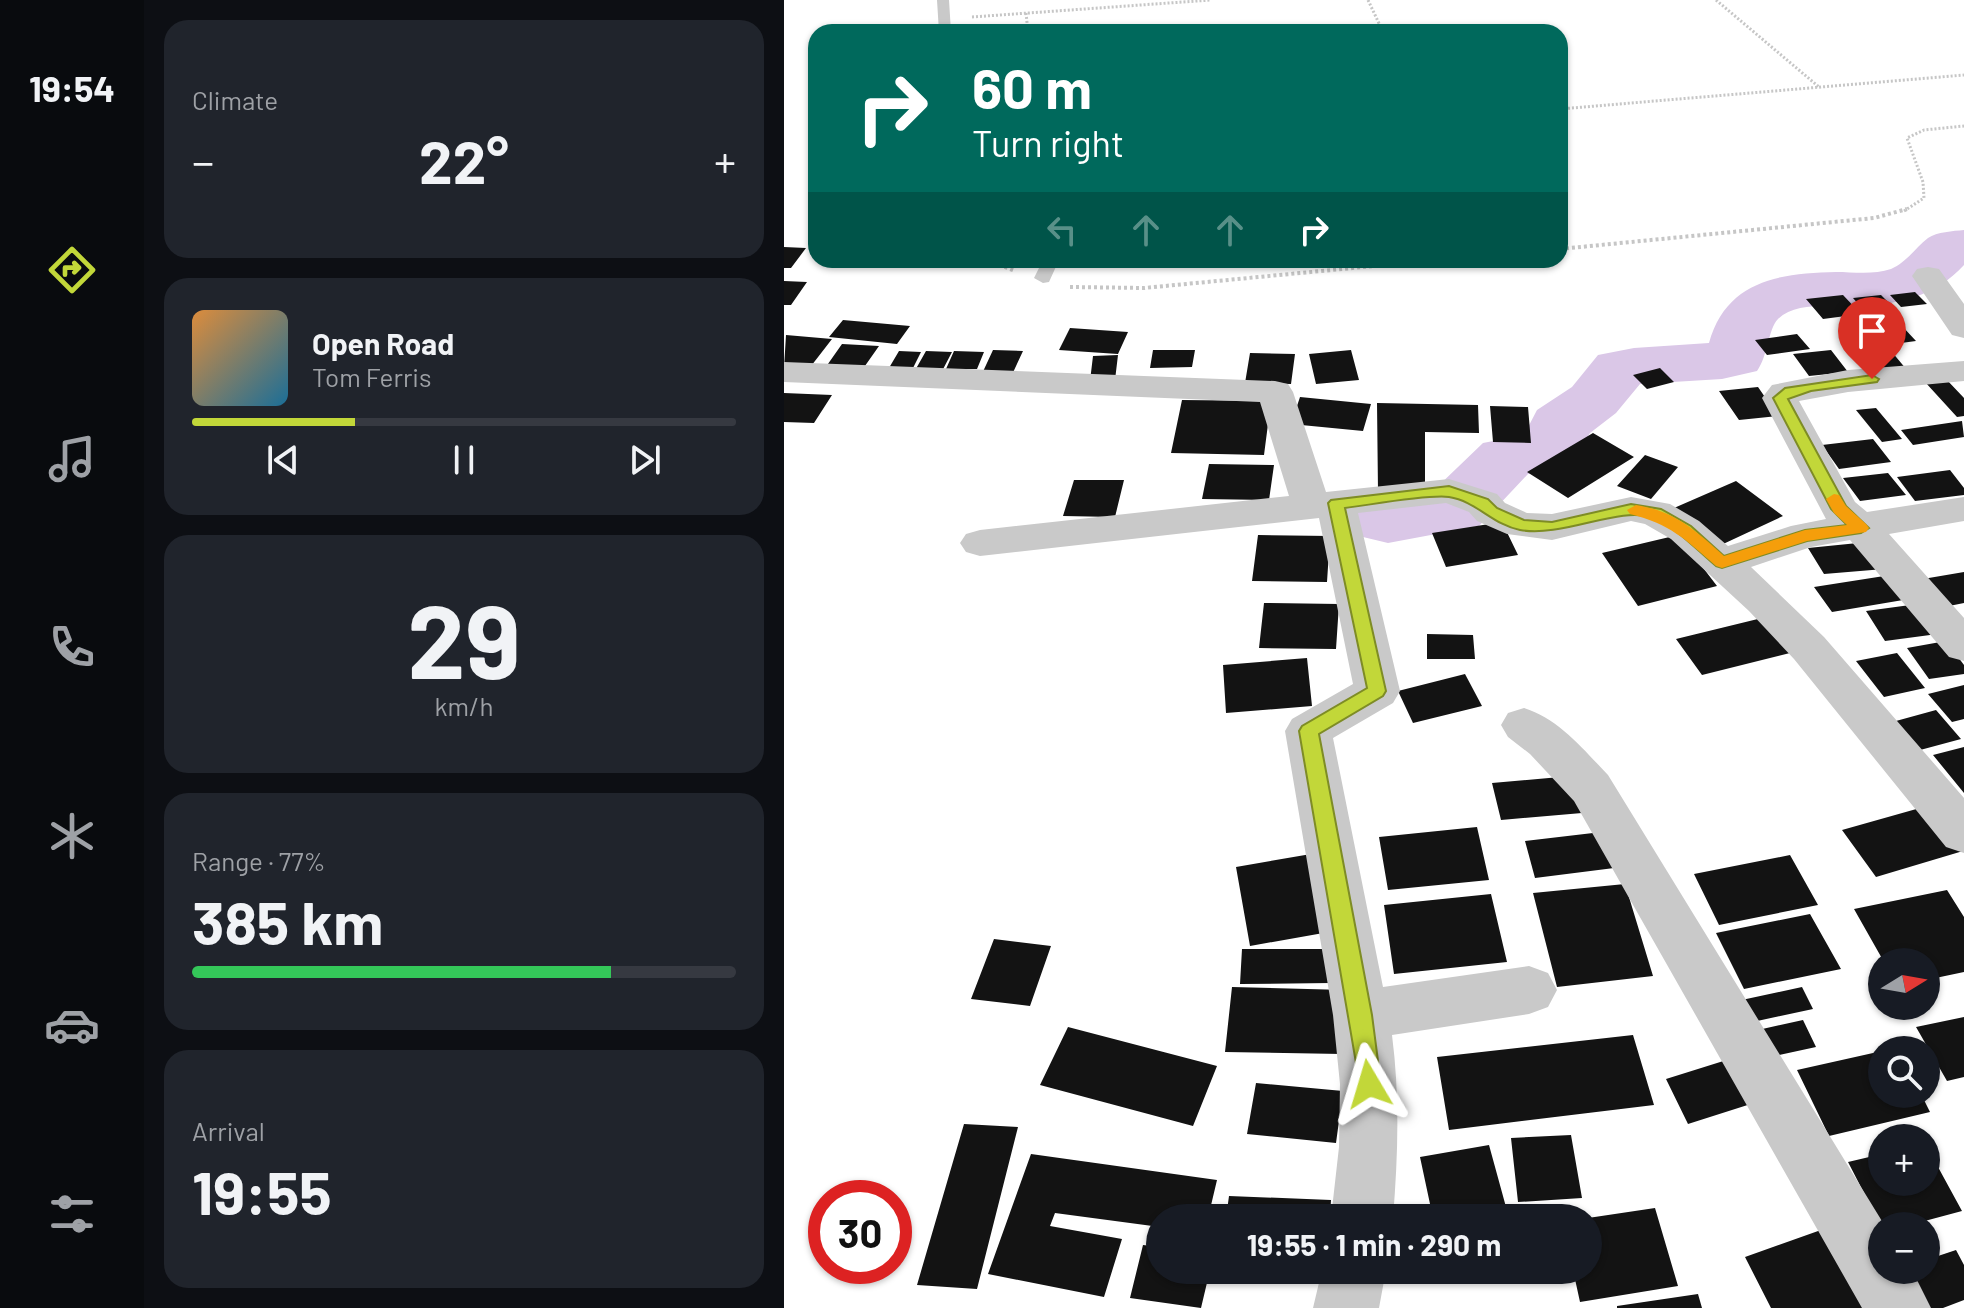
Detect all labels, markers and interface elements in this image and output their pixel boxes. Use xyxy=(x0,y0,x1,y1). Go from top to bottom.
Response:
text: 60 m xyxy=(972,53,1092,120)
icon: right xyxy=(840,56,944,160)
text: 19:54 xyxy=(29,66,115,109)
text: Climate xyxy=(192,84,278,115)
text: Turn right xyxy=(972,121,1124,164)
text: 22° xyxy=(419,124,509,196)
text: − xyxy=(192,134,214,187)
text: + xyxy=(714,134,736,187)
icon: left xyxy=(1040,208,1084,252)
icon: ahead xyxy=(1124,208,1168,252)
icon: ahead xyxy=(1208,208,1252,252)
icon: right xyxy=(1292,208,1336,252)
icon: directions xyxy=(44,242,100,298)
pin xyxy=(1838,297,1906,379)
icon: arrive xyxy=(1850,309,1894,353)
text: Open Road xyxy=(312,325,454,361)
text: Tom Ferris xyxy=(312,361,432,392)
icon: music xyxy=(44,431,100,487)
icon: previous xyxy=(261,438,305,482)
icon: pause xyxy=(442,438,486,482)
icon: next xyxy=(623,438,667,482)
text: 29 xyxy=(407,575,521,700)
icon: phone xyxy=(44,619,100,675)
text: km/h xyxy=(435,690,493,721)
icon: climate xyxy=(44,808,100,864)
text: Range · 77% xyxy=(192,845,325,876)
text: 385 km xyxy=(192,885,383,957)
north arrow xyxy=(1868,948,1940,1020)
map controls xyxy=(1868,948,1940,1284)
icon: car xyxy=(44,997,100,1053)
button: search xyxy=(1868,1036,1940,1108)
position arrow xyxy=(1327,1042,1411,1126)
text: Arrival xyxy=(192,1115,265,1146)
button: + xyxy=(1868,1124,1940,1196)
text: 19:55 xyxy=(192,1155,332,1227)
speed limit sign: 30 xyxy=(808,1180,912,1284)
icon: filters xyxy=(44,1186,100,1242)
button: − xyxy=(1868,1212,1940,1284)
text: 19:55 · 1 min · 290 m xyxy=(1247,1226,1501,1262)

